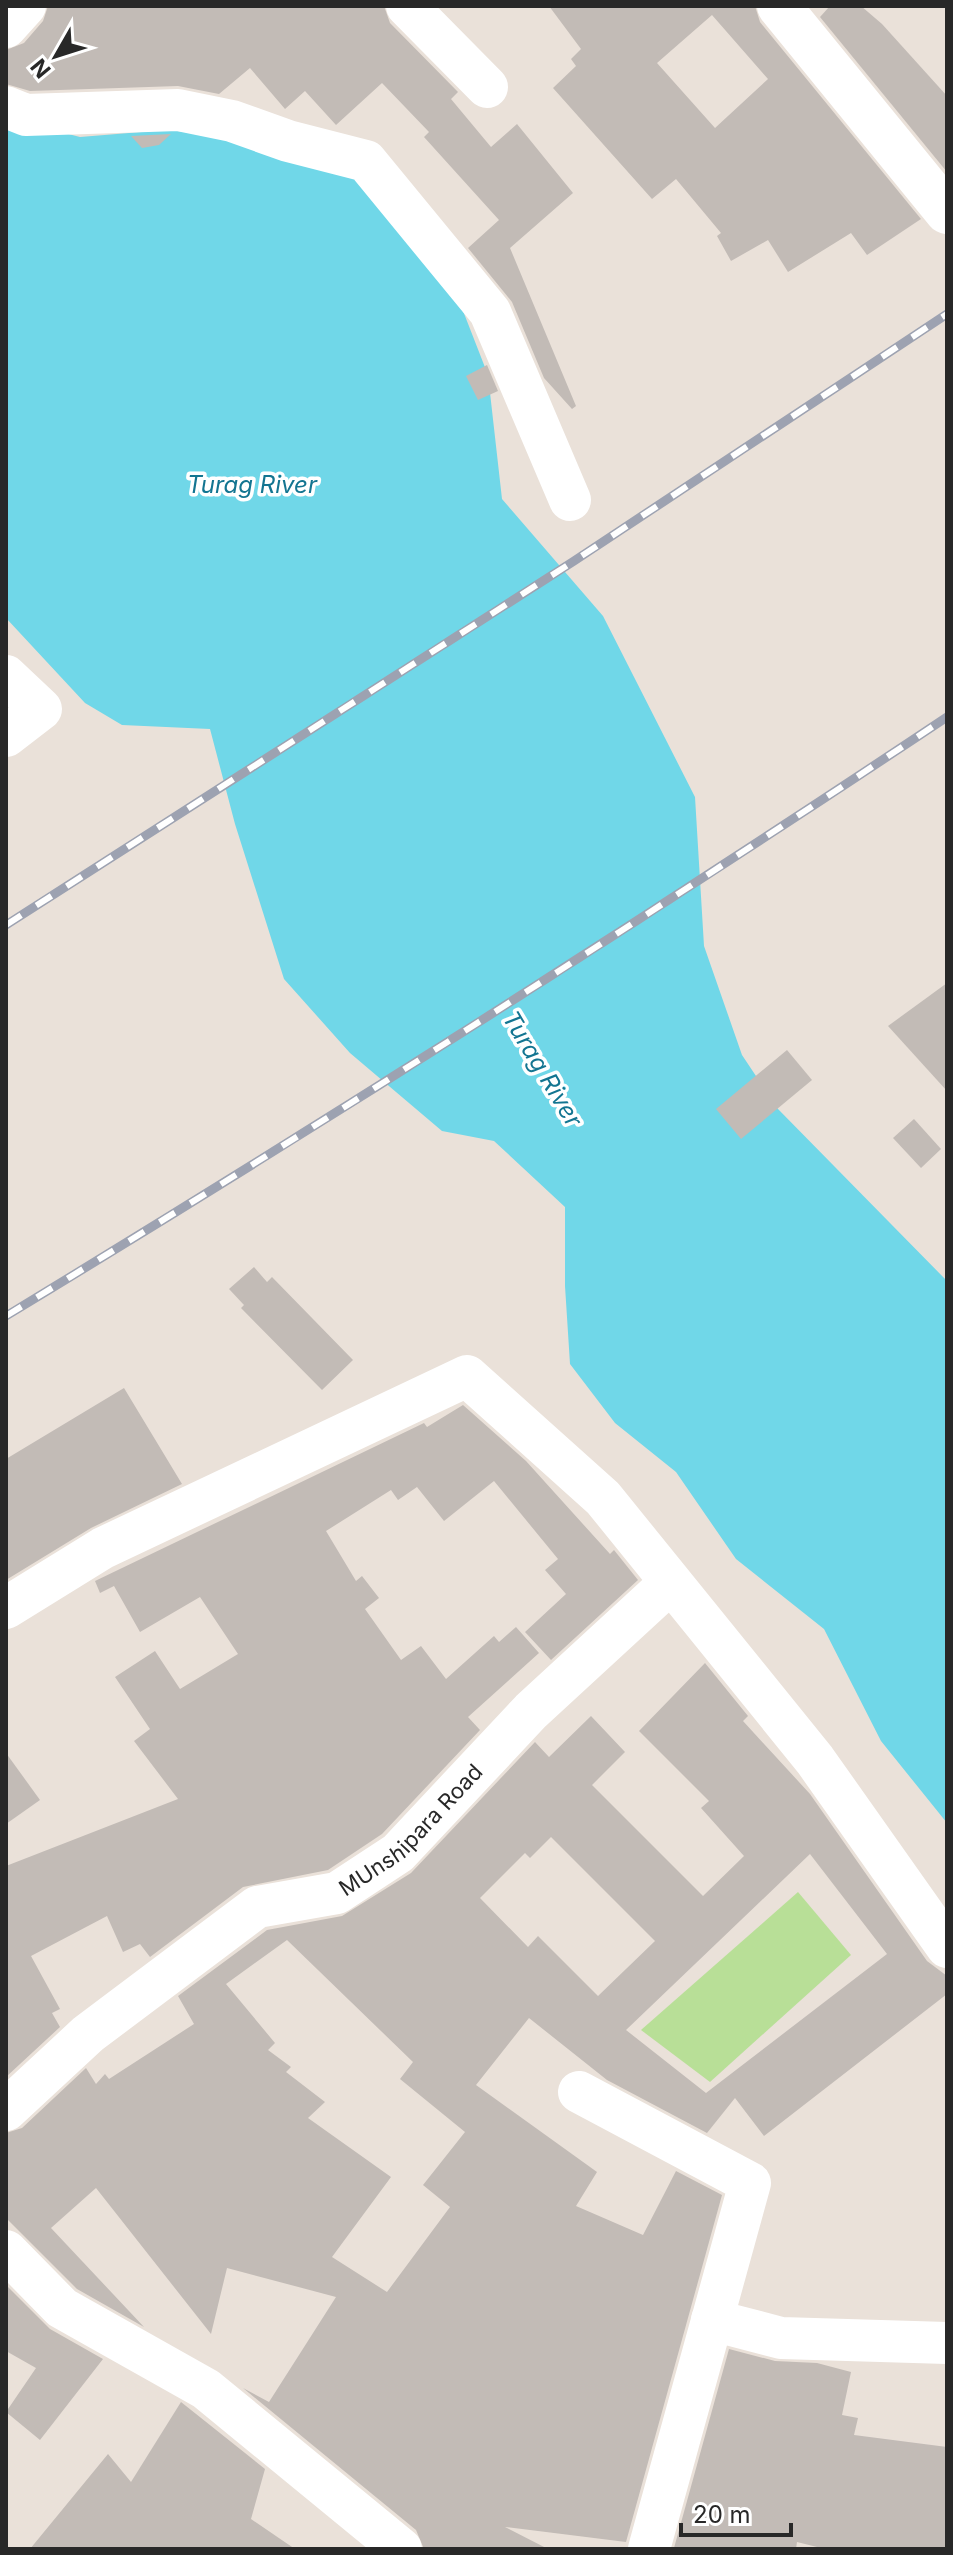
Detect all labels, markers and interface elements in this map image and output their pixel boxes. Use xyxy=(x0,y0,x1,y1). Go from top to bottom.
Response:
north arrow xyxy=(16,16,96,96)
text: N xyxy=(25,54,56,83)
water label: Turag River xyxy=(187,470,318,499)
water label: Turag River xyxy=(497,1006,589,1133)
street label: MUnshipara Road xyxy=(334,1759,488,1901)
scale bar xyxy=(681,2487,791,2537)
text: 20 m xyxy=(693,2500,751,2529)

